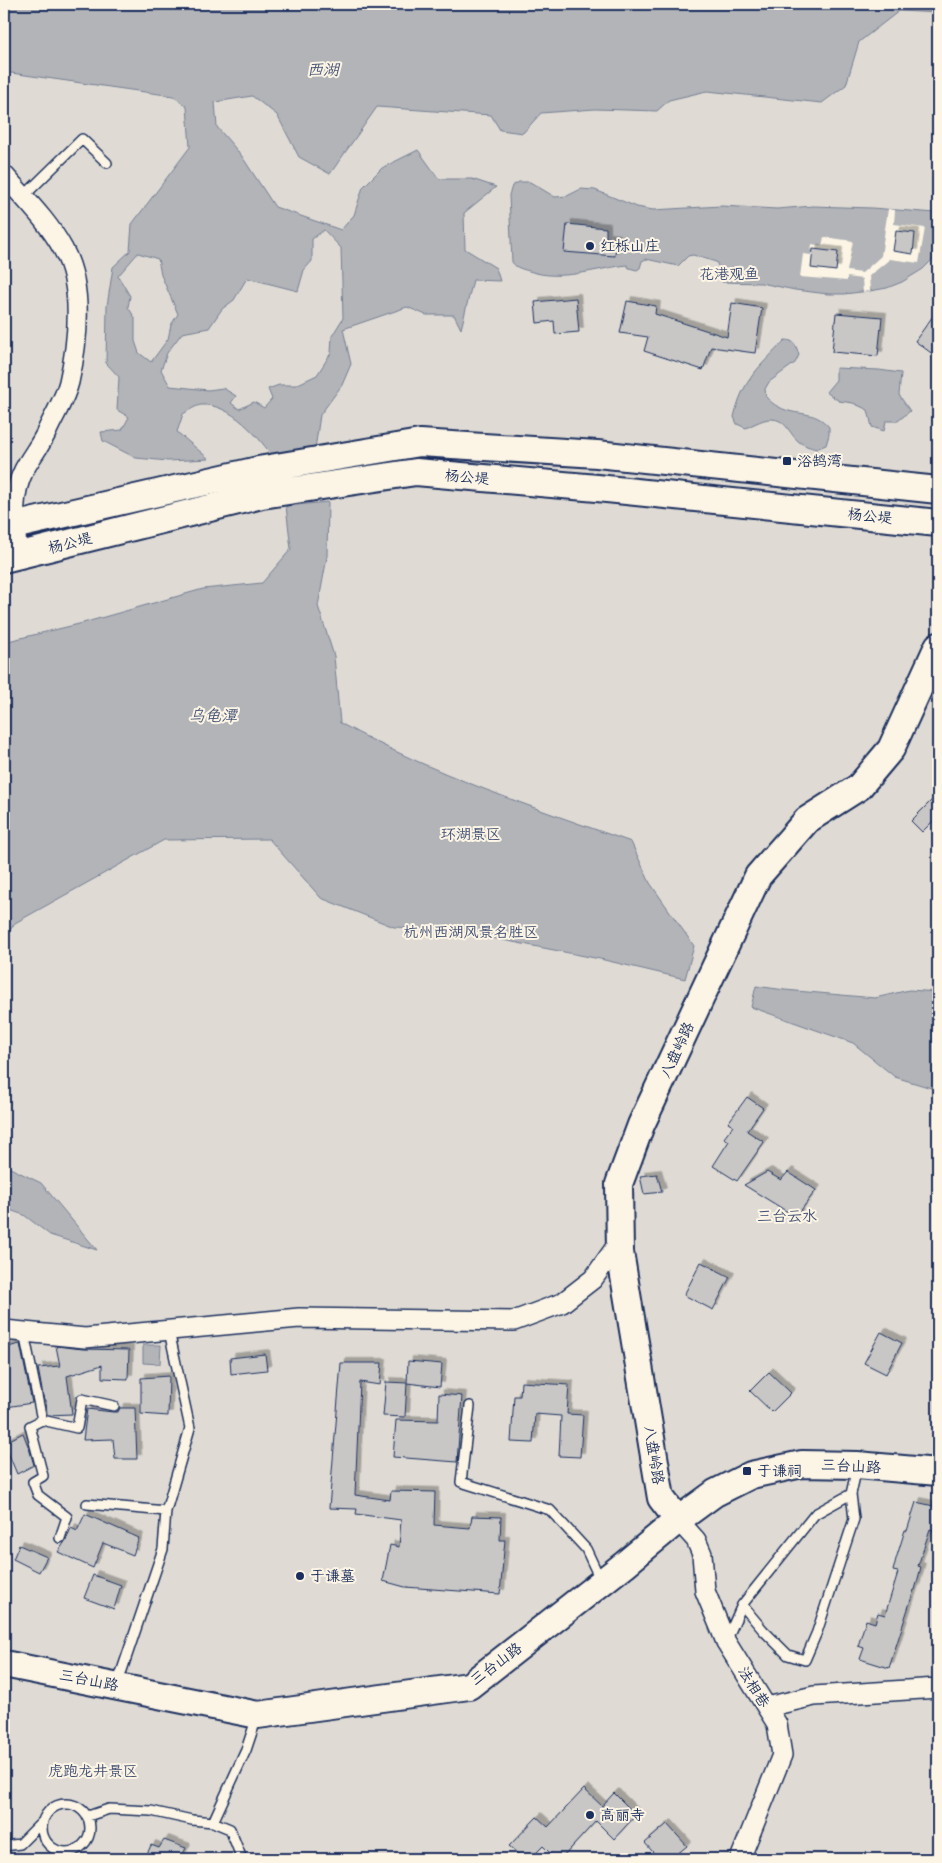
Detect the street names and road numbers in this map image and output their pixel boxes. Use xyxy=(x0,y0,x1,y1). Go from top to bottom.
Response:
street label: 杨公堤 xyxy=(443,464,490,492)
street label: 杨公堤 xyxy=(846,503,894,531)
street label: 杨公堤 xyxy=(45,527,95,561)
street label: 八盘岭路 xyxy=(654,1018,701,1083)
street label: 八盘岭路 xyxy=(636,1424,670,1487)
street label: 三台山路 xyxy=(820,1453,882,1481)
street label: 三台山路 xyxy=(465,1637,528,1692)
street label: 法相巷 xyxy=(731,1662,775,1713)
street label: 三台山路 xyxy=(57,1663,121,1698)

